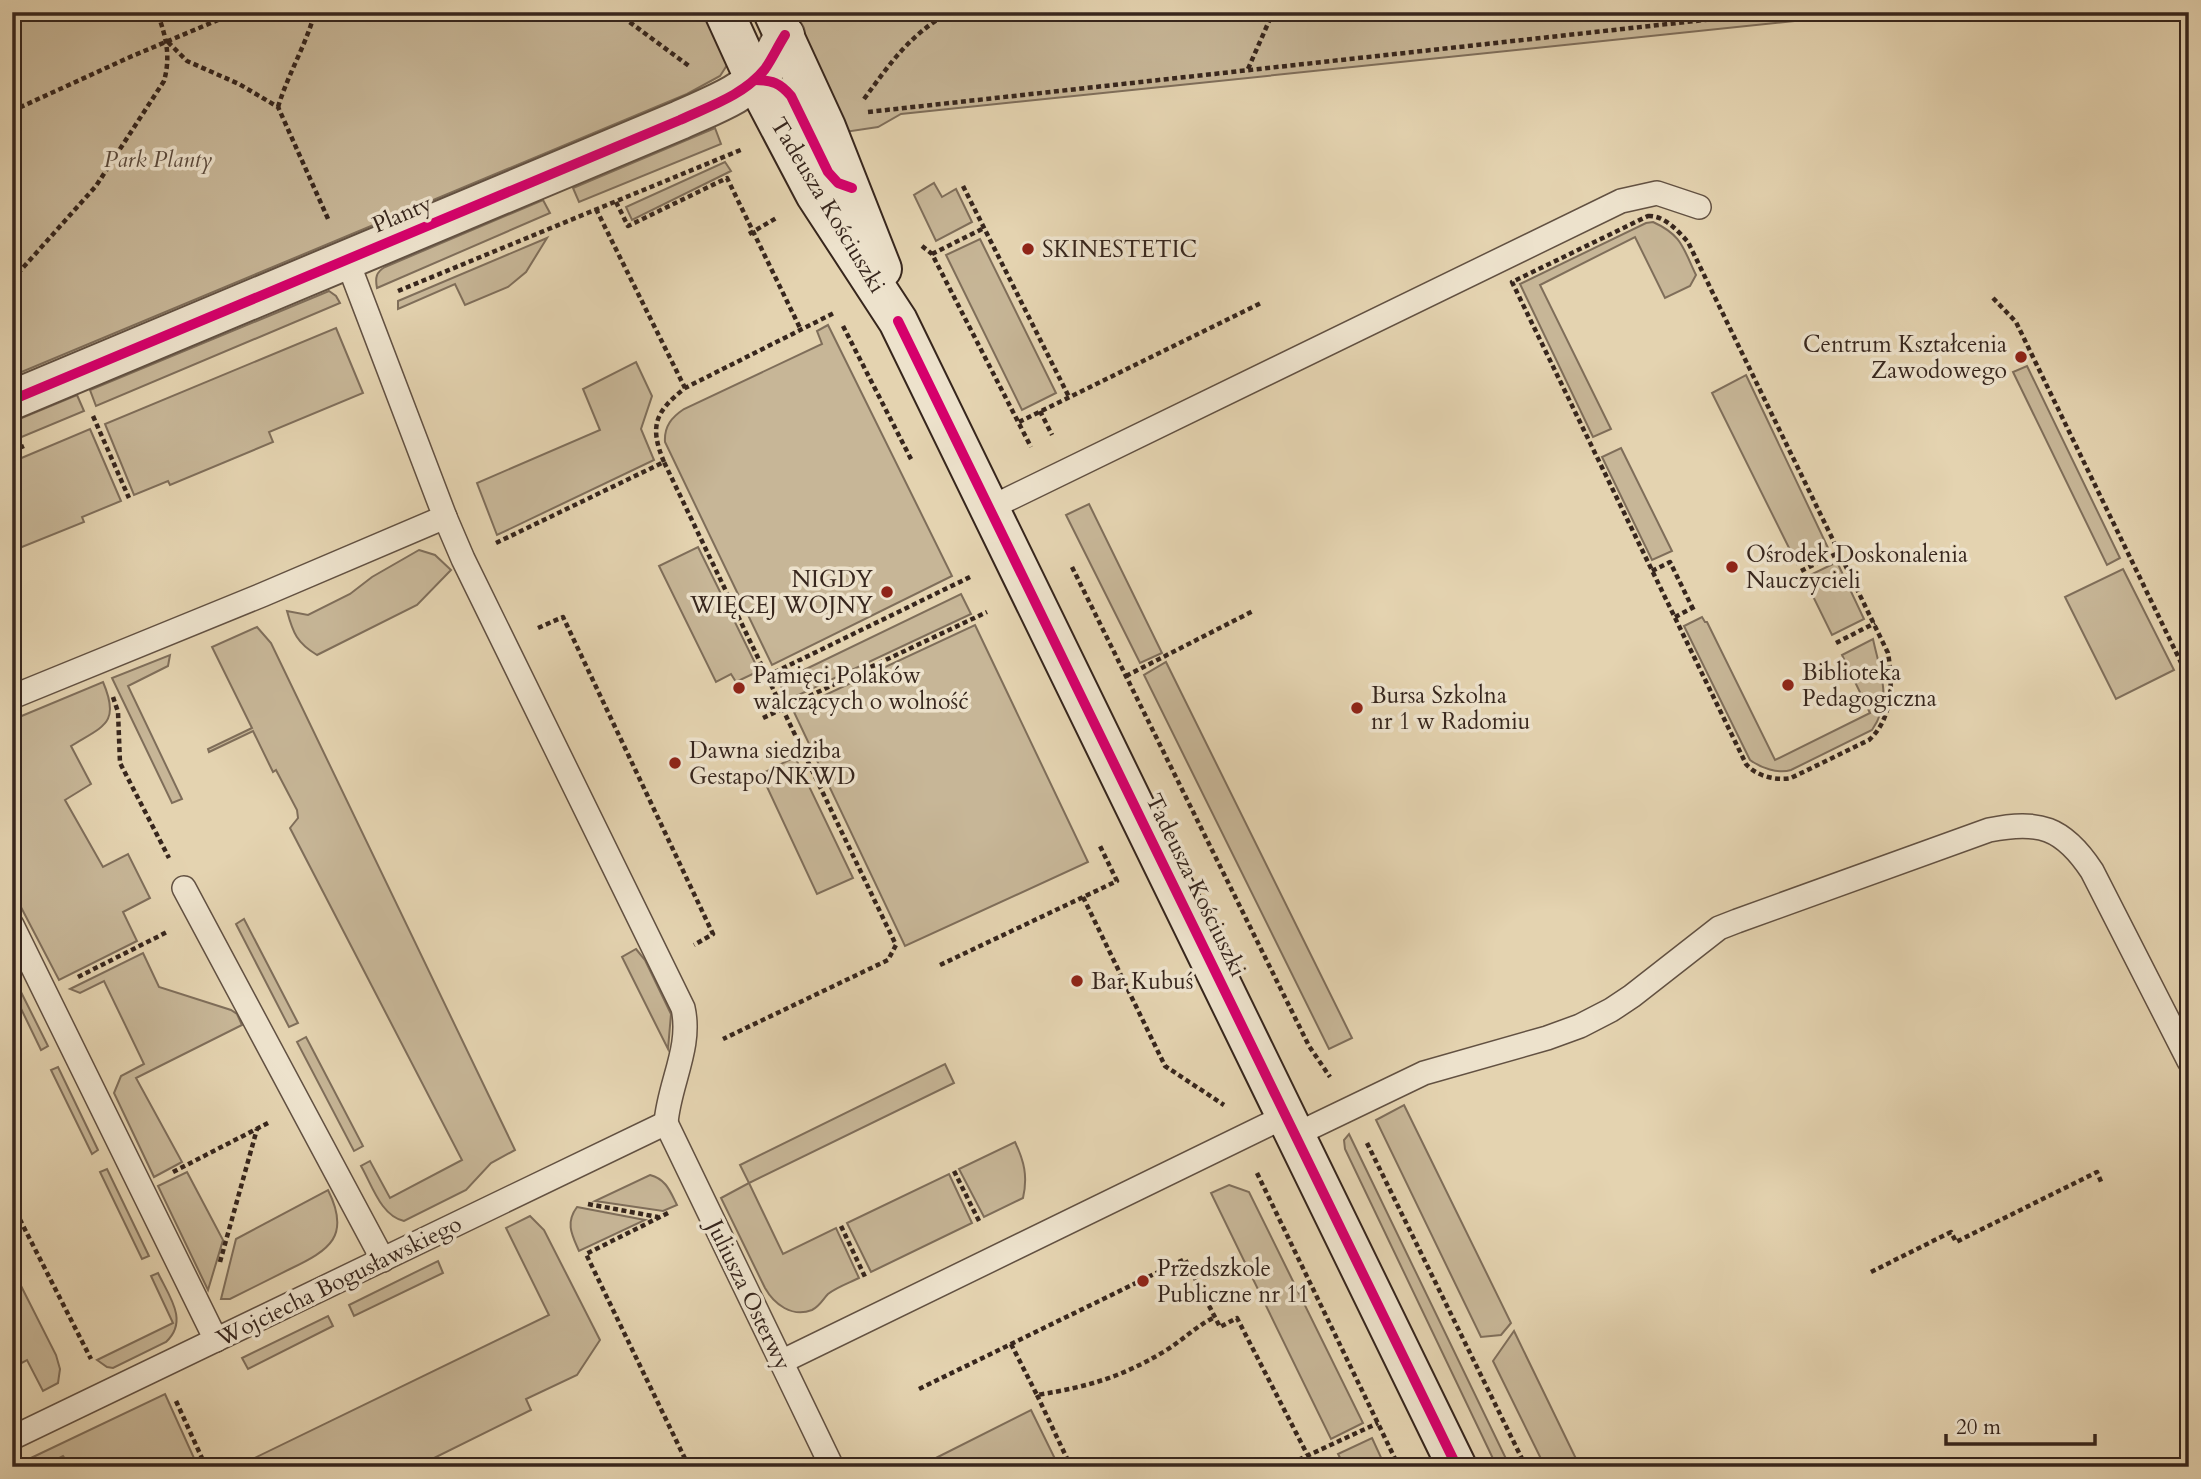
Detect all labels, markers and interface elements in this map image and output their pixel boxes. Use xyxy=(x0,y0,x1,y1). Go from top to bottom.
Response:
street label: Tadeusza Kościuszki xyxy=(763,111,893,299)
park label: Park Planty xyxy=(104,144,212,175)
street label: Planty xyxy=(367,188,437,240)
place label: SKINESTETIC xyxy=(1042,234,1197,265)
marker: SKINESTETIC xyxy=(1020,241,1036,257)
place label: Centrum Kształcenia Zawodowego xyxy=(1803,329,2007,386)
marker: Centrum Kształcenia Zawodowego xyxy=(2013,349,2029,365)
place label: Ośrodek Doskonalenia Nauczycieli xyxy=(1746,539,1968,596)
marker: Ośrodek Doskonalenia Nauczycieli xyxy=(1724,559,1740,575)
place label: NIGDY WIĘCEJ WOJNY xyxy=(689,564,874,621)
marker: NIGDY WIĘCEJ WOJNY xyxy=(879,584,895,600)
place label: Biblioteka Pedagogiczna xyxy=(1802,657,1937,714)
place label: Pamięci Polaków walczących o wolność xyxy=(753,660,969,717)
marker: Biblioteka Pedagogiczna xyxy=(1780,677,1796,693)
marker: Pamięci Polaków walczących o wolność xyxy=(731,680,747,696)
place label: Bursa Szkolna nr 1 w Radomiu xyxy=(1371,680,1530,737)
marker: Bursa Szkolna nr 1 w Radomiu xyxy=(1349,700,1365,716)
place label: Dawna siedziba Gestapo/NKWD xyxy=(689,735,856,792)
marker: Dawna siedziba Gestapo/NKWD xyxy=(667,755,683,771)
street label: Tadeusza Kościuszki xyxy=(1138,788,1254,982)
place label: Bar Kubuś xyxy=(1091,966,1194,997)
marker: Bar Kubuś xyxy=(1069,973,1085,989)
street label: Wojciecha Bogusławskiego xyxy=(210,1208,467,1354)
street label: Juliusza Osterwy xyxy=(698,1212,799,1375)
place label: Przedszkole Publiczne nr 11 xyxy=(1157,1253,1310,1310)
marker: Przedszkole Publiczne nr 11 xyxy=(1135,1273,1151,1289)
scale bar xyxy=(1946,1402,2094,1446)
text: 20 m xyxy=(1956,1413,2001,1442)

